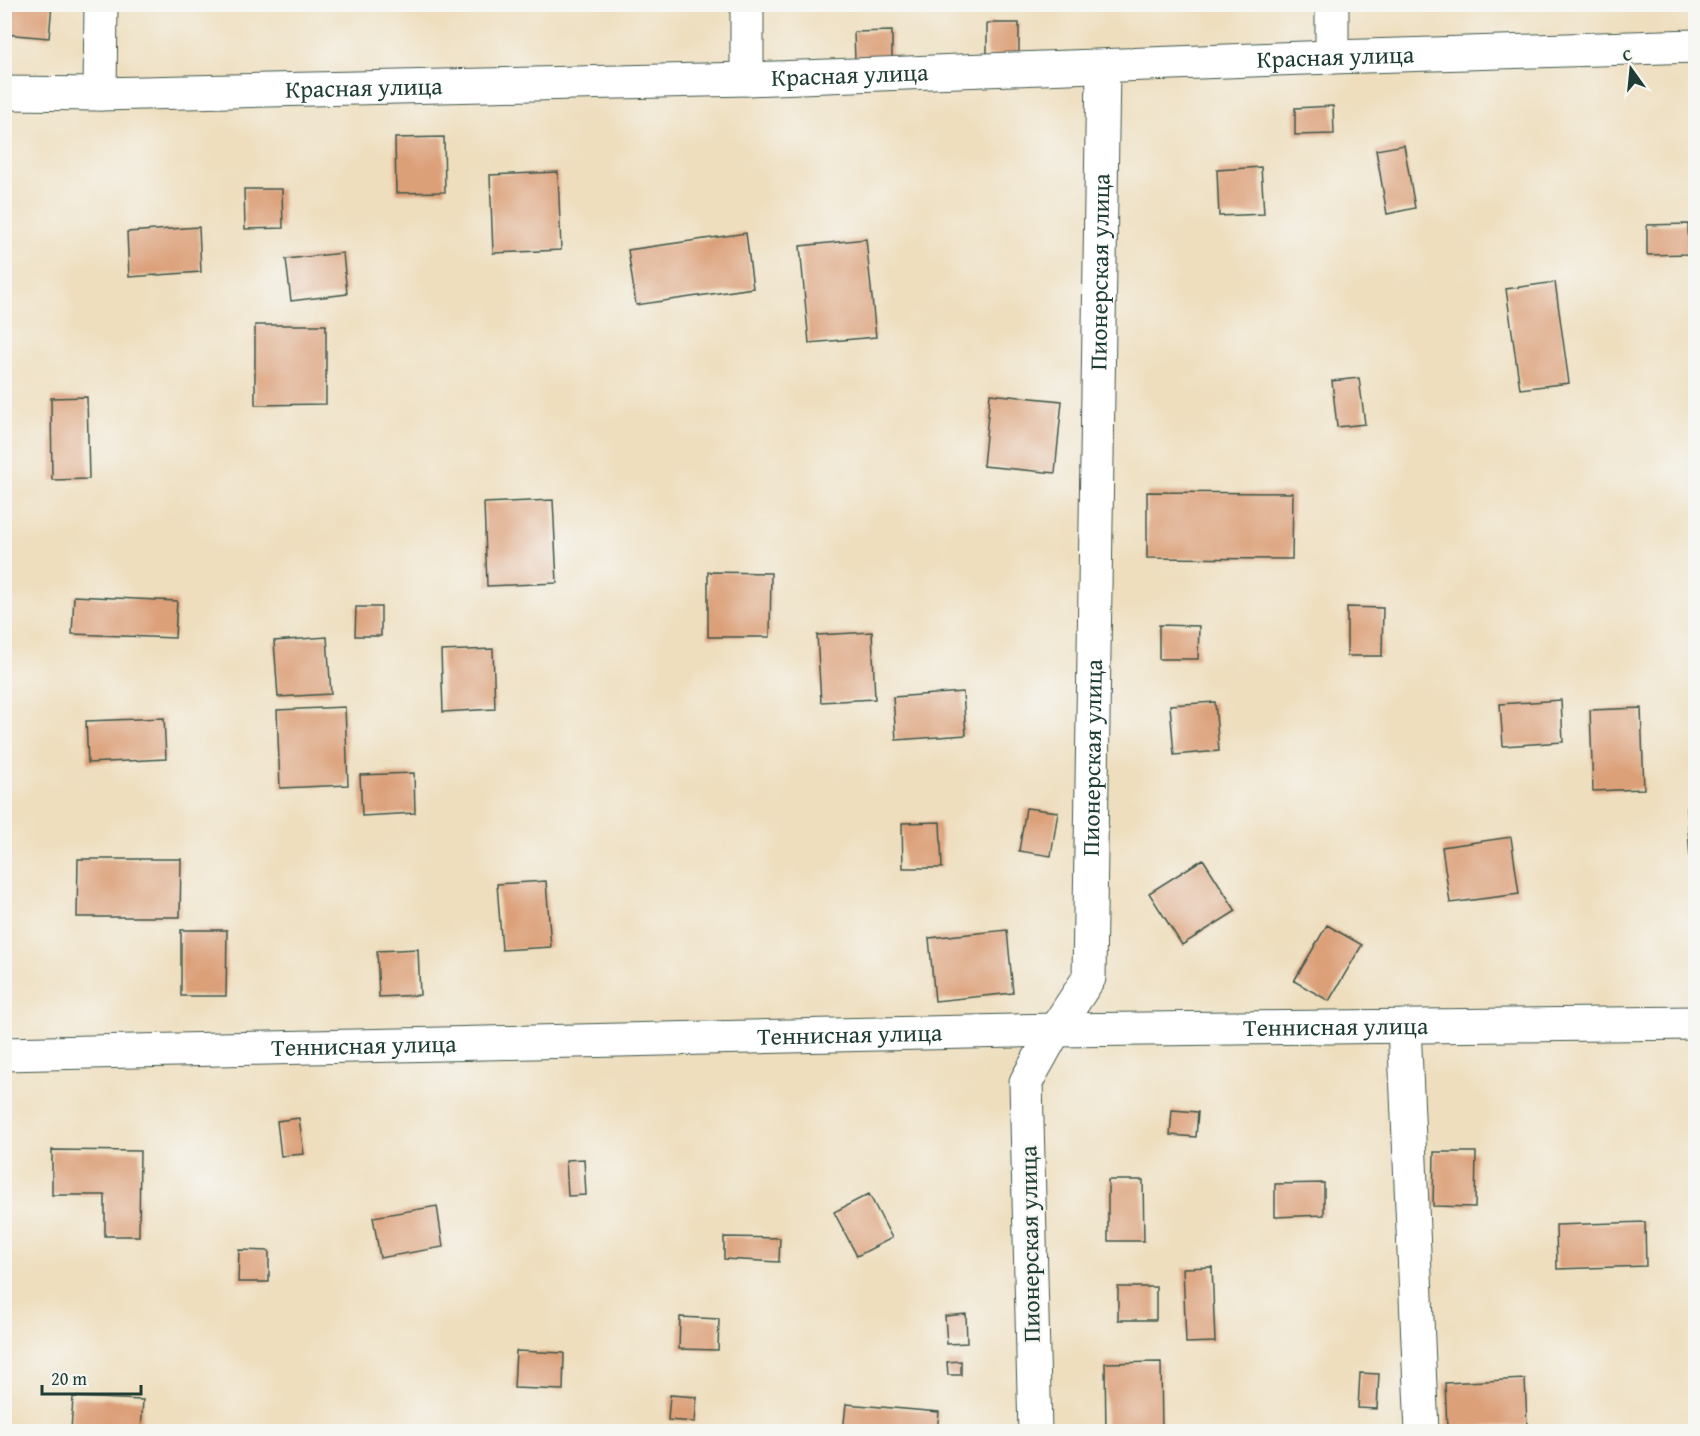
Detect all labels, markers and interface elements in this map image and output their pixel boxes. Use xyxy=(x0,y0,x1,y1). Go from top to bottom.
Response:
street label: Красная улица xyxy=(1256,37,1415,77)
north arrow xyxy=(1601,39,1661,99)
text: С xyxy=(1620,42,1635,67)
street label: Красная улица xyxy=(770,54,930,95)
street label: Красная улица xyxy=(285,68,444,107)
street label: Пионерская улица xyxy=(1080,173,1118,371)
street label: Пионерская улица xyxy=(1073,658,1111,857)
street label: Теннисная улица xyxy=(1243,1008,1429,1045)
street label: Теннисная улица xyxy=(757,1015,943,1054)
street label: Теннисная улица xyxy=(271,1026,457,1065)
street label: Пионерская улица xyxy=(1010,1145,1049,1343)
scale bar xyxy=(42,1358,141,1396)
text: 20 m xyxy=(51,1365,87,1392)

